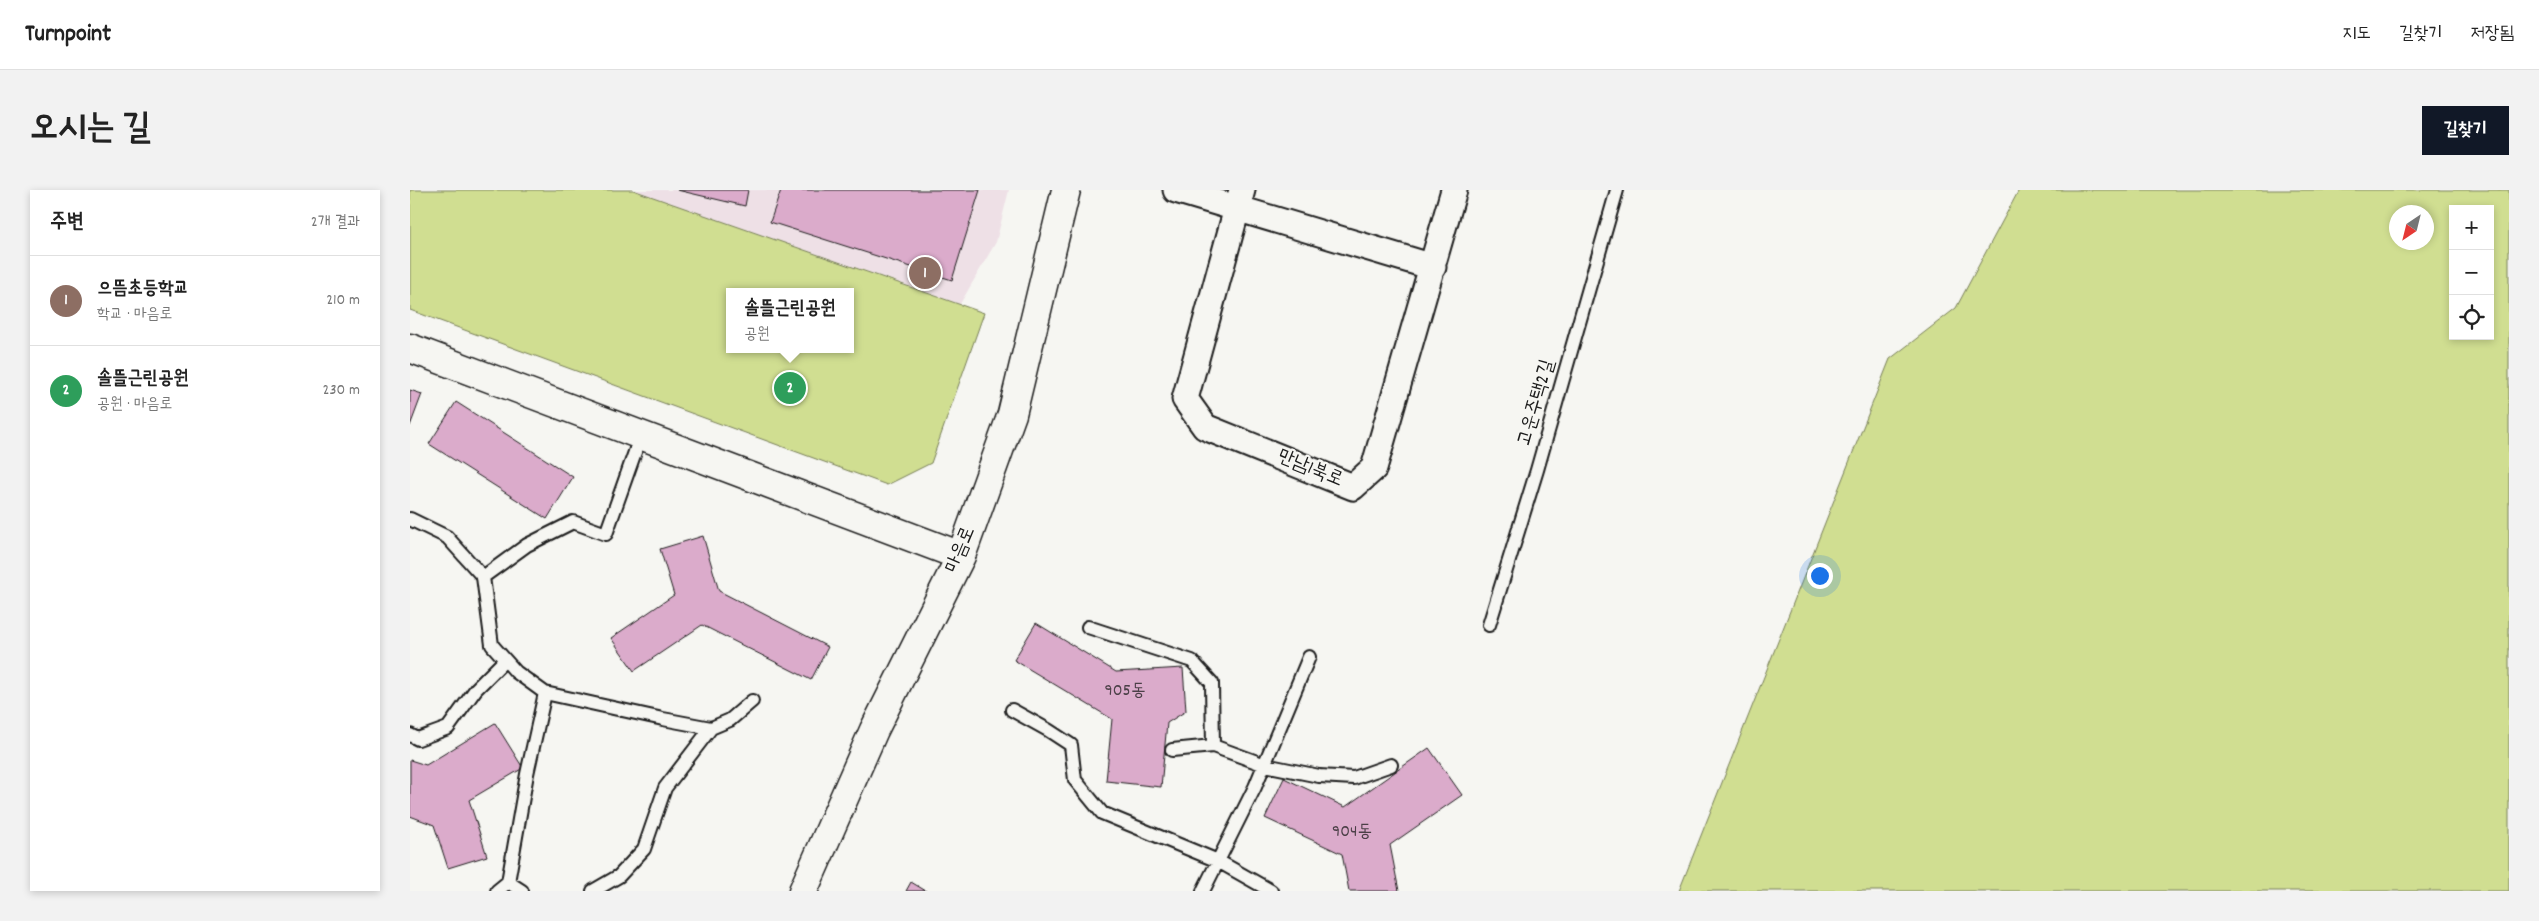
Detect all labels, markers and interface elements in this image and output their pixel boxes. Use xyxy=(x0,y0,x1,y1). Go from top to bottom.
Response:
text: Turnpoint xyxy=(25,18,111,52)
text: 지도 xyxy=(2342,22,2371,47)
text: 길찾기 xyxy=(2399,22,2443,47)
text: 저장됨 xyxy=(2471,22,2514,47)
text: 오시는 길 xyxy=(30,105,151,155)
button: 길찾기 xyxy=(2422,106,2509,155)
north arrow xyxy=(2389,205,2434,250)
map controls xyxy=(2449,205,2494,340)
button: + xyxy=(2449,205,2494,250)
text: 주변 xyxy=(50,208,84,238)
text: 2개 결과 xyxy=(311,211,360,234)
button: − xyxy=(2449,250,2494,295)
pin: 1 xyxy=(909,254,941,292)
text: 으뜸초등학교 xyxy=(97,276,189,303)
popup xyxy=(726,288,854,353)
text: 1 xyxy=(64,289,68,312)
text: 210 m xyxy=(326,289,360,312)
button: locate xyxy=(2449,295,2494,340)
text: 솔뜰근린공원 xyxy=(744,296,836,323)
text: 학교 · 마음로 xyxy=(97,303,172,326)
text: 공원 xyxy=(744,323,770,346)
street label: 고운주택2길 xyxy=(1511,356,1563,450)
text: 솔뜰근린공원 xyxy=(97,366,189,393)
pin: 2 xyxy=(774,369,806,407)
text: 2 xyxy=(63,379,70,402)
text: 230 m xyxy=(323,379,360,402)
text: 공원 · 마음로 xyxy=(97,393,172,416)
street label: 만남1북로 xyxy=(1273,443,1347,495)
street label: 마음로 xyxy=(939,522,983,578)
your location xyxy=(1807,563,1833,589)
house number: 905동 xyxy=(1105,679,1145,704)
house number: 904동 xyxy=(1332,820,1372,845)

